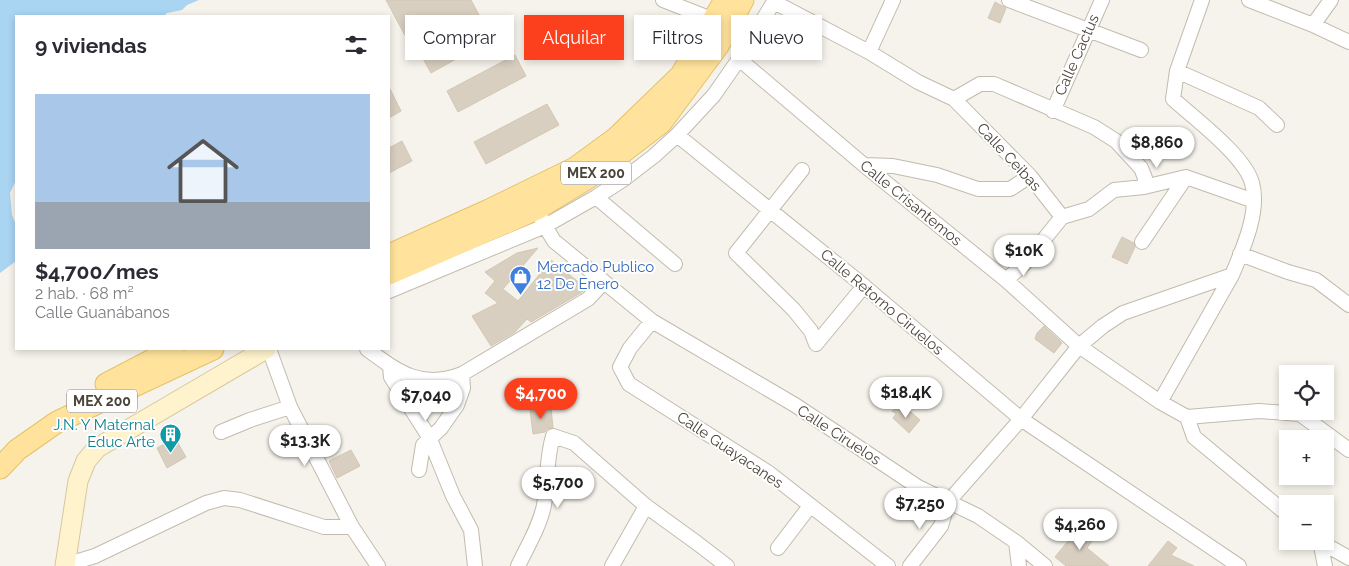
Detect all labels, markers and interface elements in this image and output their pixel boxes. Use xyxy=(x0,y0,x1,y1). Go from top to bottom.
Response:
street label: Calle Cactus xyxy=(1051,12,1103,98)
chip: Comprar xyxy=(405,15,514,60)
chip: Alquilar xyxy=(524,15,624,60)
chip: Filtros xyxy=(634,15,721,60)
chip: Nuevo xyxy=(731,15,822,60)
icon: filters xyxy=(342,31,370,59)
text: 9 viviendas xyxy=(35,33,147,58)
street label: Calle Ceibas xyxy=(973,119,1045,195)
icon: home xyxy=(158,126,248,216)
pin: $8,860 xyxy=(1116,126,1198,169)
text: $8,860 xyxy=(1131,133,1183,152)
street label: Calle Crisantemos xyxy=(856,156,966,250)
road number: MEX 200 xyxy=(561,162,631,184)
pin: $10K xyxy=(994,234,1054,277)
text: $10K xyxy=(1005,241,1043,260)
street label: Calle Retorno Ciruelos xyxy=(817,245,947,359)
place label: Mercado Publico 12 De Enero xyxy=(537,258,654,293)
text: $4,700/mes xyxy=(35,259,159,284)
shop icon: Mercado Publico 12 De Enero xyxy=(509,264,533,295)
text: 2 hab. · 68 m² xyxy=(35,284,134,303)
text: Calle Guanábanos xyxy=(35,303,170,322)
map controls xyxy=(1279,365,1334,550)
button: locate xyxy=(1279,365,1334,420)
pin: $18.4K xyxy=(865,376,947,419)
pin: $4,700 xyxy=(500,378,582,420)
pin: $7,040 xyxy=(385,380,467,422)
text: $18.4K xyxy=(880,383,932,402)
text: $4,700 xyxy=(515,384,567,403)
text: $7,040 xyxy=(401,386,451,405)
road number: MEX 200 xyxy=(67,390,137,412)
street label: Calle Ciruelos xyxy=(794,401,884,469)
street label: Calle Guayacanes xyxy=(674,408,786,492)
place label: J.N. Y Maternal Educ Arte xyxy=(53,416,156,451)
building icon: J.N. Y Maternal Educ Arte xyxy=(159,422,183,453)
pin: $13.3K xyxy=(264,424,346,467)
button: + xyxy=(1279,430,1334,485)
text: $13.3K xyxy=(280,431,330,450)
pin: $5,700 xyxy=(517,466,599,509)
text: $5,700 xyxy=(532,473,584,492)
pin: $7,250 xyxy=(879,488,961,530)
text: $7,250 xyxy=(895,494,945,513)
button: − xyxy=(1279,495,1334,550)
pin: $4,260 xyxy=(1039,508,1121,551)
text: $4,260 xyxy=(1054,515,1106,534)

